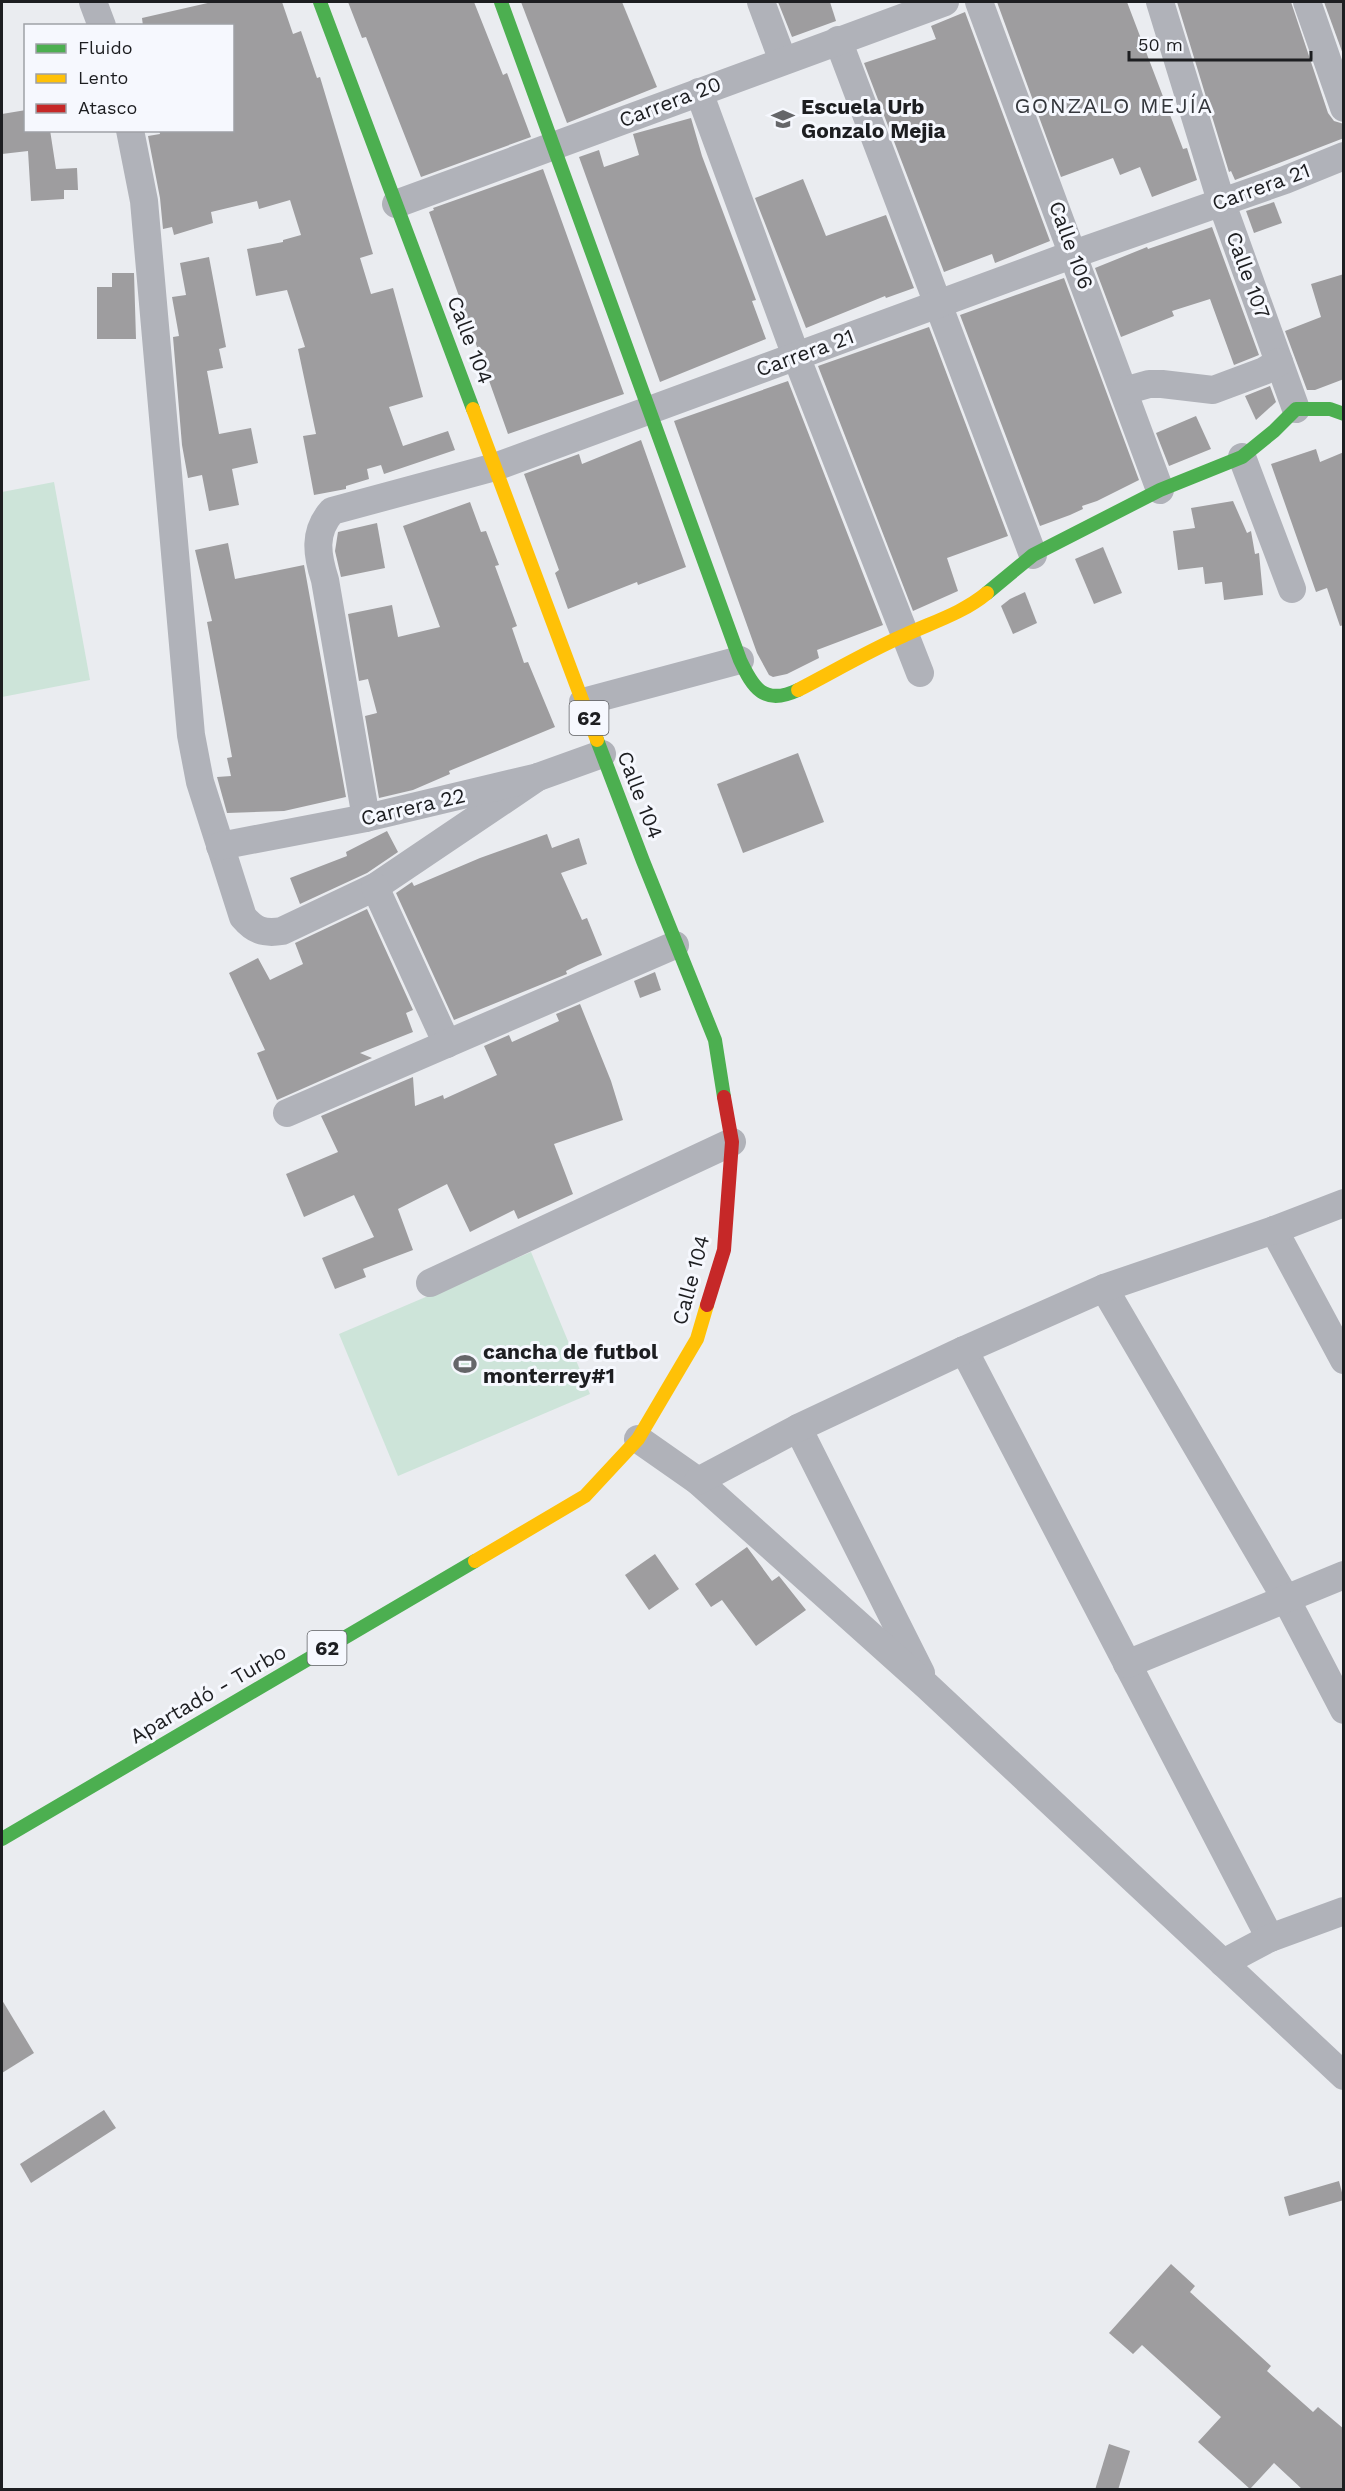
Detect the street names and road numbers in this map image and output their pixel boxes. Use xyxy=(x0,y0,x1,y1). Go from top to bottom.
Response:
street label: Carrera 20 xyxy=(615,71,724,132)
street label: Carrera 21 xyxy=(1208,157,1313,216)
street label: Calle 106 xyxy=(1044,197,1099,292)
street label: Calle 107 xyxy=(1221,228,1276,322)
street label: Calle 104 xyxy=(442,292,499,387)
street label: Carrera 21 xyxy=(752,323,857,382)
road number: 62 xyxy=(570,701,608,735)
street label: Calle 104 xyxy=(612,747,669,842)
street label: Carrera 22 xyxy=(358,782,468,831)
street label: Calle 104 xyxy=(667,1232,715,1328)
road number: 62 xyxy=(308,1631,346,1665)
street label: Apartadó - Turbo xyxy=(125,1639,290,1748)

